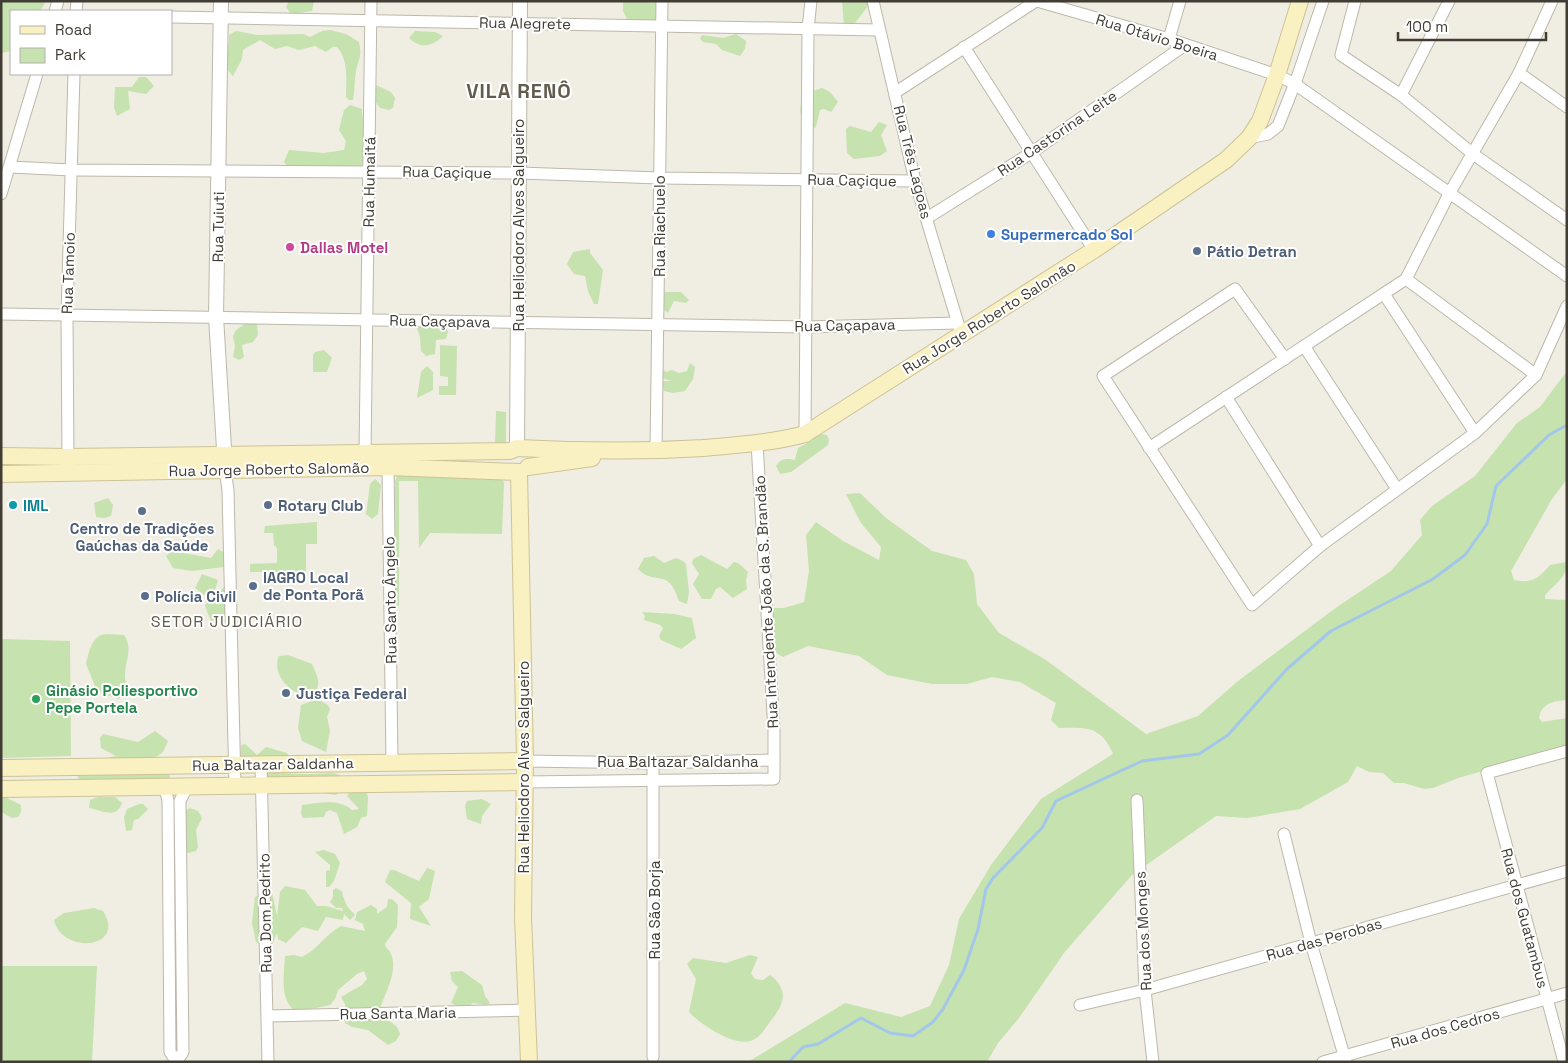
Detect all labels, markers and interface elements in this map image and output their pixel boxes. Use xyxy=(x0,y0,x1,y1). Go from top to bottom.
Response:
street label: Rua Otávio Boeira xyxy=(1094,9,1221,65)
legend xyxy=(10,10,172,75)
scale bar xyxy=(1398,10,1546,42)
street label: Rua Alegrete xyxy=(479,13,571,33)
text: 100 m xyxy=(1406,17,1448,36)
text: Road xyxy=(55,20,92,39)
text: Park xyxy=(55,45,86,64)
district label: VILA RENÔ xyxy=(466,78,572,104)
street label: Rua Castorina Leite xyxy=(994,86,1121,180)
street label: Rua Três Lagoas xyxy=(890,103,936,221)
street label: Rua Heliodoro Alves Salgueiro xyxy=(509,119,528,331)
street label: Rua Humaitá xyxy=(359,136,379,228)
street label: Rua Caçique xyxy=(402,162,492,182)
street label: Rua Caçique xyxy=(807,170,897,190)
street label: Rua Riachuelo xyxy=(650,175,669,277)
street label: Rua Tuiuti xyxy=(208,191,228,263)
place label: Supermercado Sol xyxy=(1001,225,1133,244)
marker: Supermercado Sol xyxy=(985,228,997,240)
street label: Rua Tamoio xyxy=(57,232,79,314)
place label: Dallas Motel xyxy=(300,238,388,257)
marker: Dallas Motel xyxy=(284,241,296,253)
place label: Pátio Detran xyxy=(1207,242,1297,261)
marker: Pátio Detran xyxy=(1191,245,1203,257)
street label: Rua Jorge Roberto Salomão xyxy=(899,256,1079,378)
street label: Rua Caçapava xyxy=(389,311,491,331)
street label: Rua Caçapava xyxy=(794,315,896,335)
street label: Rua Jorge Roberto Salomão xyxy=(168,458,370,480)
street label: Rua Intendente João da S. Brandão xyxy=(750,475,782,729)
place label: IML xyxy=(23,496,48,515)
place label: Rotary Club xyxy=(278,496,363,515)
marker: IML xyxy=(7,499,19,511)
marker: Rotary Club xyxy=(262,499,274,511)
marker: Centro de Tradições Gaúchas da Saúde xyxy=(136,505,148,517)
place label: Centro de Tradições Gaúchas da Saúde xyxy=(70,519,214,555)
street label: Rua Santo Ângelo xyxy=(379,536,401,664)
place label: IAGRO Local de Ponta Porã xyxy=(263,568,364,604)
marker: IAGRO Local de Ponta Porã xyxy=(247,580,259,592)
place label: Polícia Civil xyxy=(155,587,236,606)
marker: Polícia Civil xyxy=(139,590,151,602)
district label: SETOR JUDICIÁRIO xyxy=(151,611,303,632)
street label: Rua Heliodoro Alves Salgueiro xyxy=(514,661,533,873)
place label: Ginásio Poliesportivo Pepe Portela xyxy=(46,681,198,717)
place label: Justiça Federal xyxy=(296,684,407,703)
marker: Justiça Federal xyxy=(280,687,292,699)
marker: Ginásio Poliesportivo Pepe Portela xyxy=(30,693,42,705)
street label: Rua Baltazar Saldanha xyxy=(597,752,759,771)
street label: Rua Baltazar Saldanha xyxy=(192,753,354,775)
street label: Rua dos Guatambus xyxy=(1497,846,1553,990)
street label: Rua Dom Pedrito xyxy=(254,853,276,973)
street label: Rua São Borja xyxy=(645,860,664,960)
street label: Rua dos Monges xyxy=(1130,871,1156,991)
street label: Rua das Perobas xyxy=(1264,913,1384,965)
street label: Rua Santa Maria xyxy=(339,1002,457,1024)
street label: Rua dos Cedros xyxy=(1388,1003,1502,1053)

